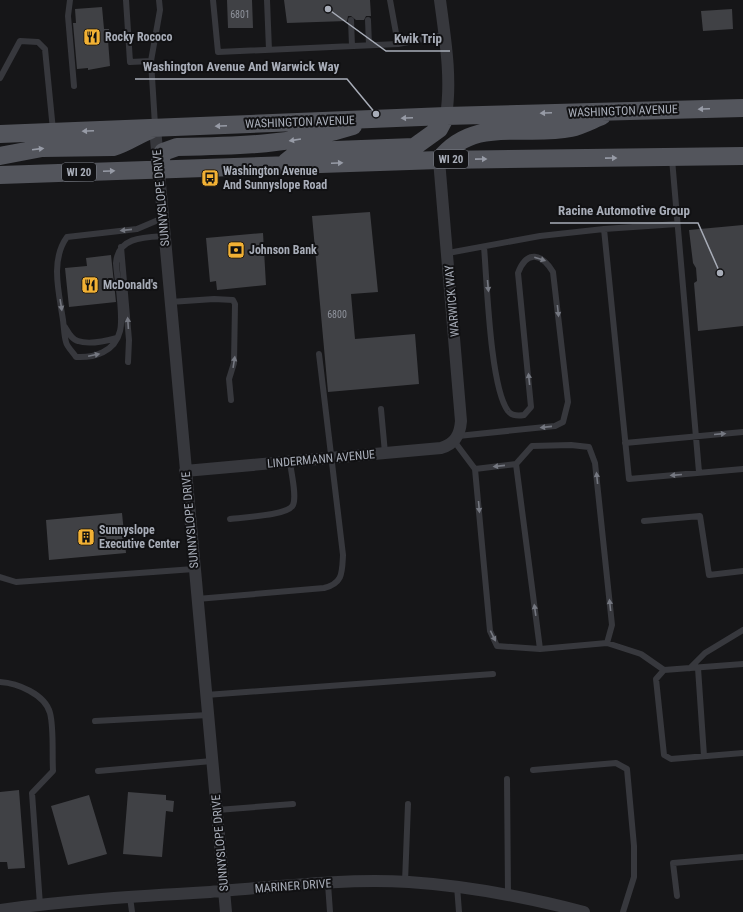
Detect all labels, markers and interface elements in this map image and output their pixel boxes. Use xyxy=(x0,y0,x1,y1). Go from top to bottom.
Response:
house number: 6801 xyxy=(230,9,250,20)
callout: Kwik Trip xyxy=(386,26,450,51)
restaurant icon: Rocky Rococo xyxy=(82,27,102,47)
place label: Rocky Rococo xyxy=(105,30,173,44)
text: Kwik Trip xyxy=(394,31,442,46)
callout: Washington Avenue And Warwick Way xyxy=(135,54,347,79)
text: Washington Avenue And Warwick Way xyxy=(143,59,340,74)
street label: WASHINGTON AVENUE xyxy=(568,102,678,120)
one-way arrow xyxy=(698,105,710,112)
one-way arrow xyxy=(539,110,552,116)
street label: WASHINGTON AVENUE xyxy=(245,113,355,131)
one-way arrow xyxy=(401,114,413,121)
one-way arrow xyxy=(215,122,227,129)
one-way arrow xyxy=(81,128,94,134)
one-way arrow xyxy=(289,137,301,143)
one-way arrow xyxy=(32,146,45,152)
street label: SUNNYSLOPE DRIVE xyxy=(150,149,172,247)
road number: WI 20 xyxy=(434,150,468,168)
one-way arrow xyxy=(605,155,618,161)
one-way arrow xyxy=(475,156,488,162)
one-way arrow xyxy=(331,160,344,166)
road number: WI 20 xyxy=(62,163,96,181)
place label: Washington Avenue And Sunnyslope Road xyxy=(223,164,327,192)
one-way arrow xyxy=(103,168,116,174)
bus stop icon: Washington Avenue And Sunnyslope Road xyxy=(200,168,220,188)
callout: Racine Automotive Group xyxy=(550,198,698,223)
text: Racine Automotive Group xyxy=(558,203,690,218)
one-way arrow xyxy=(120,227,132,234)
bank icon: Johnson Bank xyxy=(226,240,246,260)
place label: Johnson Bank xyxy=(249,243,317,257)
one-way arrow xyxy=(534,256,546,262)
street label: WARWICK WAY xyxy=(442,264,462,337)
restaurant icon: McDonald's xyxy=(80,275,100,295)
place label: McDonald's xyxy=(103,278,158,292)
one-way arrow xyxy=(484,280,491,292)
one-way arrow xyxy=(58,299,64,311)
one-way arrow xyxy=(554,305,561,317)
house number: 6800 xyxy=(327,309,347,320)
one-way arrow xyxy=(124,317,131,329)
one-way arrow xyxy=(88,352,101,358)
one-way arrow xyxy=(231,355,237,368)
one-way arrow xyxy=(525,373,532,385)
one-way arrow xyxy=(540,424,552,430)
one-way arrow xyxy=(714,431,726,438)
street label: LINDERMANN AVENUE xyxy=(266,447,376,471)
one-way arrow xyxy=(493,463,505,469)
street label: SUNNYSLOPE DRIVE xyxy=(179,471,201,569)
one-way arrow xyxy=(670,471,682,478)
one-way arrow xyxy=(594,472,600,484)
one-way arrow xyxy=(476,501,482,513)
place label: Sunnyslope Executive Center xyxy=(99,523,180,551)
building icon: Sunnyslope Executive Center xyxy=(76,527,96,547)
one-way arrow xyxy=(607,599,613,611)
one-way arrow xyxy=(532,604,538,617)
one-way arrow xyxy=(490,631,496,642)
street label: SUNNYSLOPE DRIVE xyxy=(209,794,231,892)
street label: MARINER DRIVE xyxy=(254,876,332,896)

